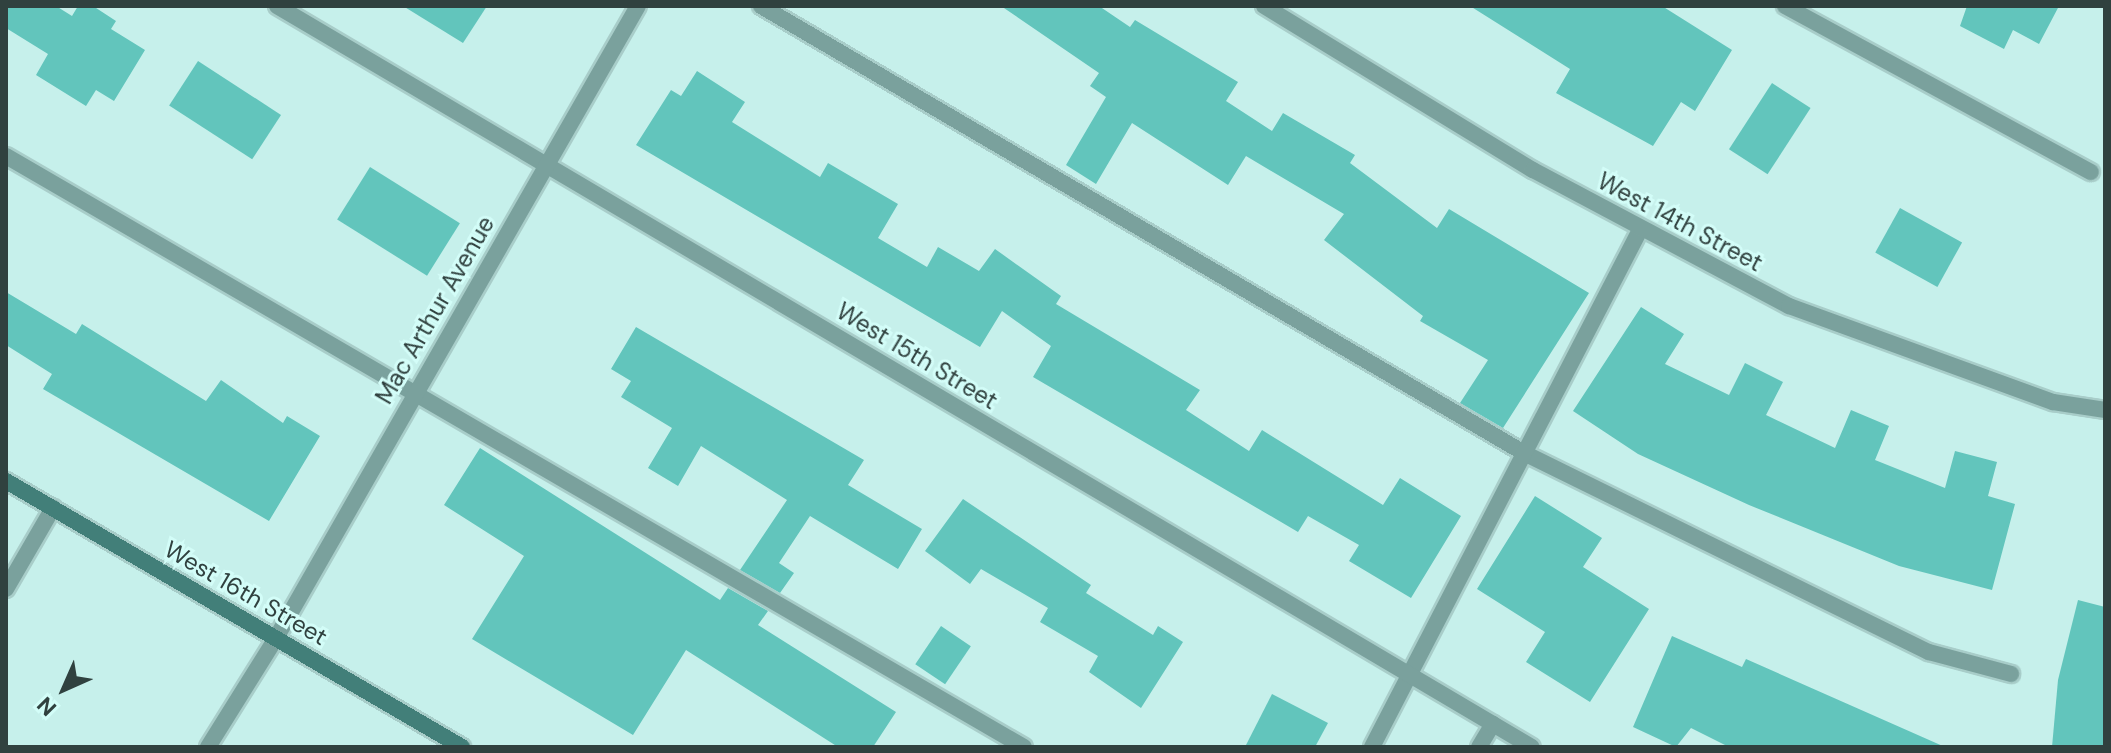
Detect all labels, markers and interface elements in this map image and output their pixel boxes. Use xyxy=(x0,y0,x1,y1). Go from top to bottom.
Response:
street label: West 14th Street xyxy=(1593,166,1767,278)
street label: Mac Arthur Avenue xyxy=(370,211,500,409)
street label: West 15th Street xyxy=(831,297,1003,415)
street label: West 16th Street xyxy=(160,535,332,651)
north arrow xyxy=(24,649,104,729)
text: N xyxy=(31,690,63,722)

